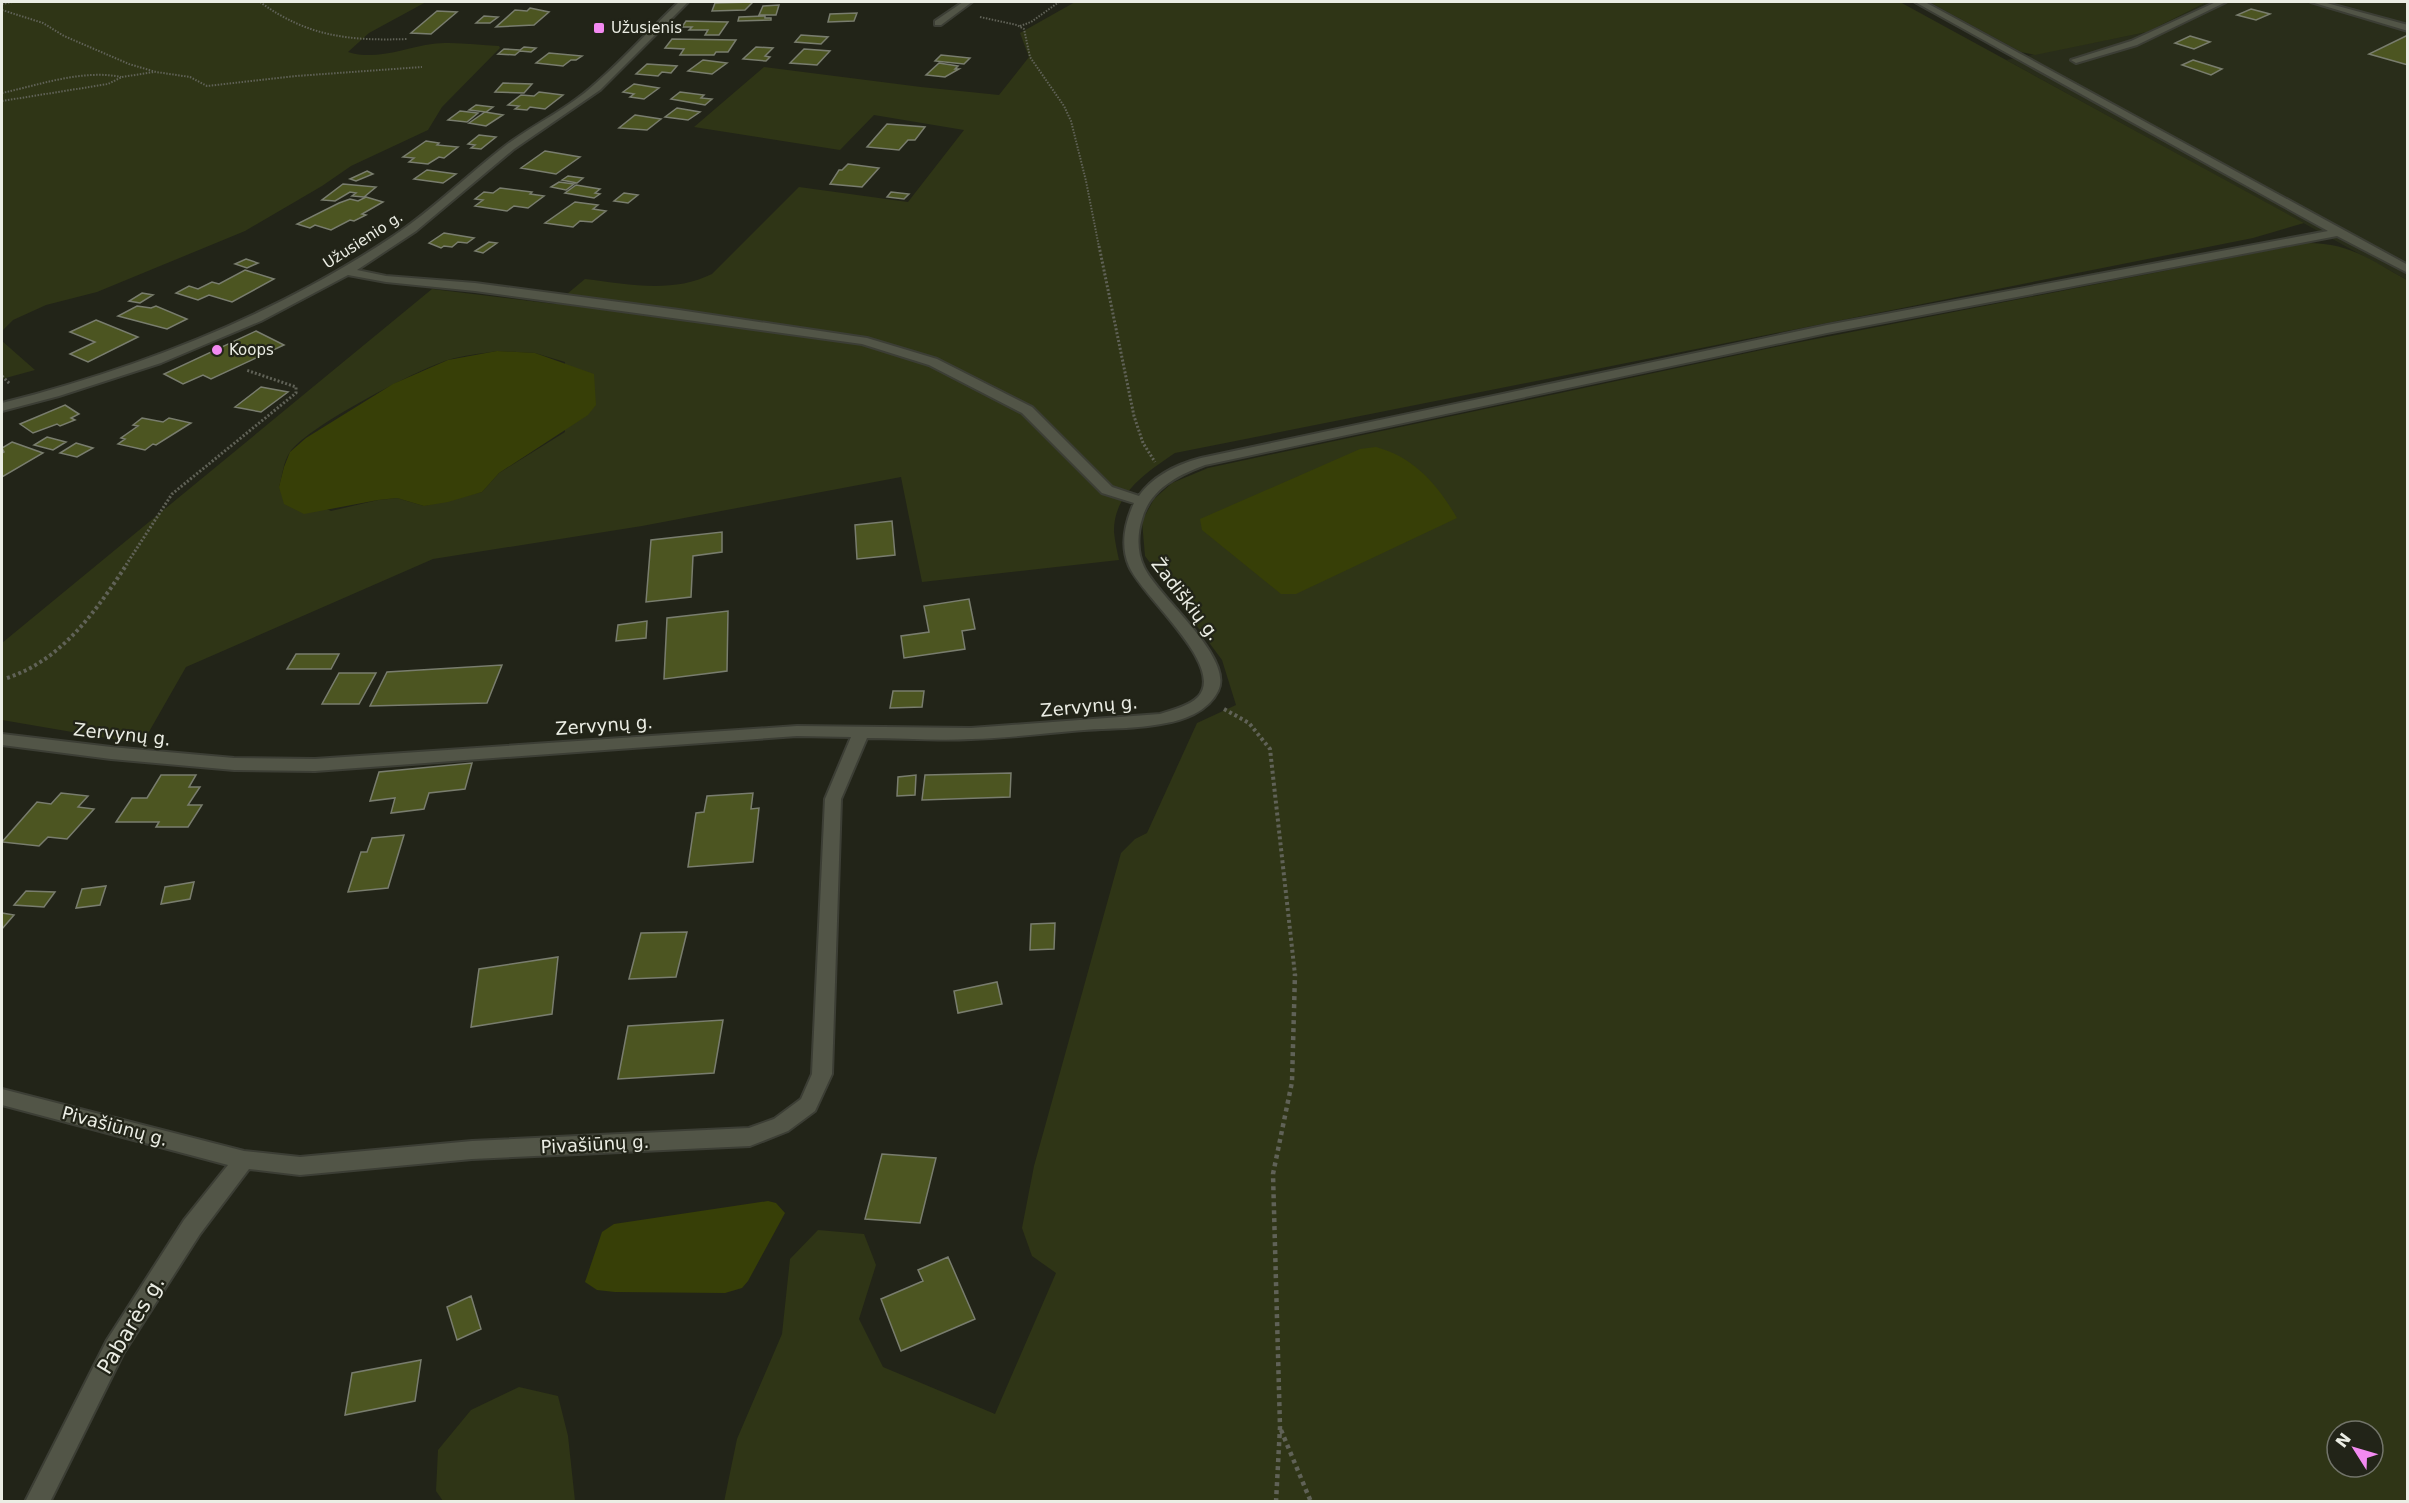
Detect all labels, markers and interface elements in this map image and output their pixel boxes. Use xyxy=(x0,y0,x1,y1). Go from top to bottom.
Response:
place label: Užusienis xyxy=(611,19,682,37)
marker: Užusienis xyxy=(592,21,606,35)
street label: Užusienio g. xyxy=(320,208,406,272)
place label: Koops xyxy=(229,341,274,359)
marker: Koops xyxy=(210,343,224,357)
street label: Žadiškių g. xyxy=(1147,554,1225,644)
street label: Zervynų g. xyxy=(1039,691,1139,721)
street label: Zervynų g. xyxy=(554,711,654,739)
street label: Zervynų g. xyxy=(72,718,172,750)
street label: Pivašiūnų g. xyxy=(60,1102,170,1150)
street label: Pivašiūnų g. xyxy=(540,1131,650,1157)
street label: Pabarės g. xyxy=(92,1272,170,1378)
north arrow xyxy=(2325,1419,2385,1479)
text: N xyxy=(2332,1429,2355,1451)

